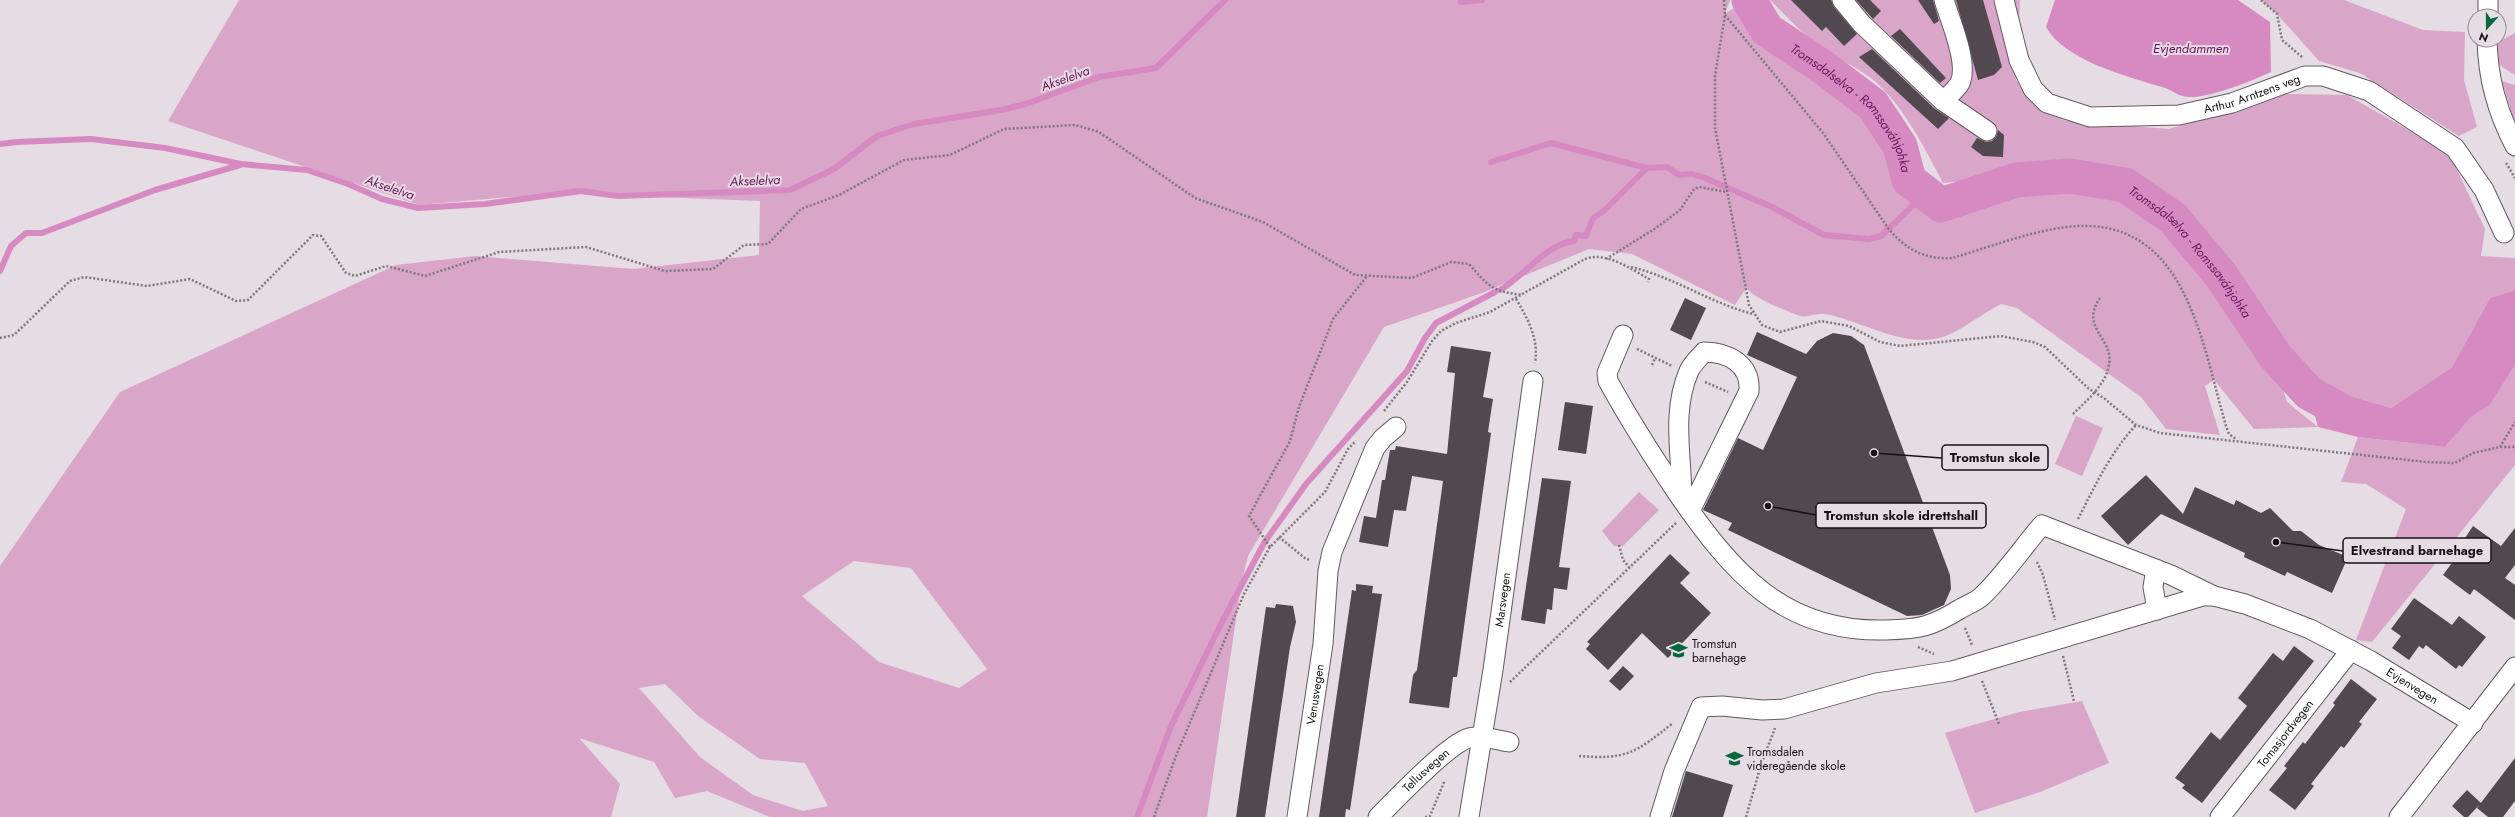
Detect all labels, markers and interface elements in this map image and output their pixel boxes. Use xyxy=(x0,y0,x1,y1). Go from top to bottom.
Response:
north arrow xyxy=(2467,8,2507,48)
text: N xyxy=(2476,28,2490,46)
water label: Tromsdalselva - Romssaváhjohka xyxy=(1786,39,1916,175)
water label: Evjendammen xyxy=(2153,39,2229,58)
water label: Akselelva xyxy=(1037,61,1092,96)
street label: Arthur Arntzens veg xyxy=(2202,70,2303,118)
water label: Akselelva xyxy=(362,170,417,205)
water label: Akselelva xyxy=(728,170,781,191)
water label: Tromsdalselva - Romssaváhjohka xyxy=(2125,181,2256,322)
callout: Tromstun skole xyxy=(1942,445,2048,470)
text: Tromstun skole xyxy=(1950,448,2041,467)
callout: Tromstun skole idrettshall xyxy=(1816,503,1986,528)
text: Tromstun skole idrettshall xyxy=(1824,506,1978,525)
callout: Elvestrand barnehage xyxy=(2343,538,2491,563)
text: Elvestrand barnehage xyxy=(2351,541,2484,560)
street label: Marsvegen xyxy=(1490,571,1515,628)
place label: Tromstun barnehage xyxy=(1692,635,1746,667)
school or university icon: Tromstun barnehage xyxy=(1669,641,1689,661)
street label: Venusvegen xyxy=(1302,663,1329,726)
street label: Evjenvegen xyxy=(2383,663,2442,709)
street label: Tomasjordvegen xyxy=(2253,696,2318,771)
place label: Tromsdalen videregående skole xyxy=(1747,743,1846,775)
street label: Tellusvegen xyxy=(1398,744,1453,796)
school or university icon: Tromsdalen videregående skole xyxy=(1724,749,1744,769)

